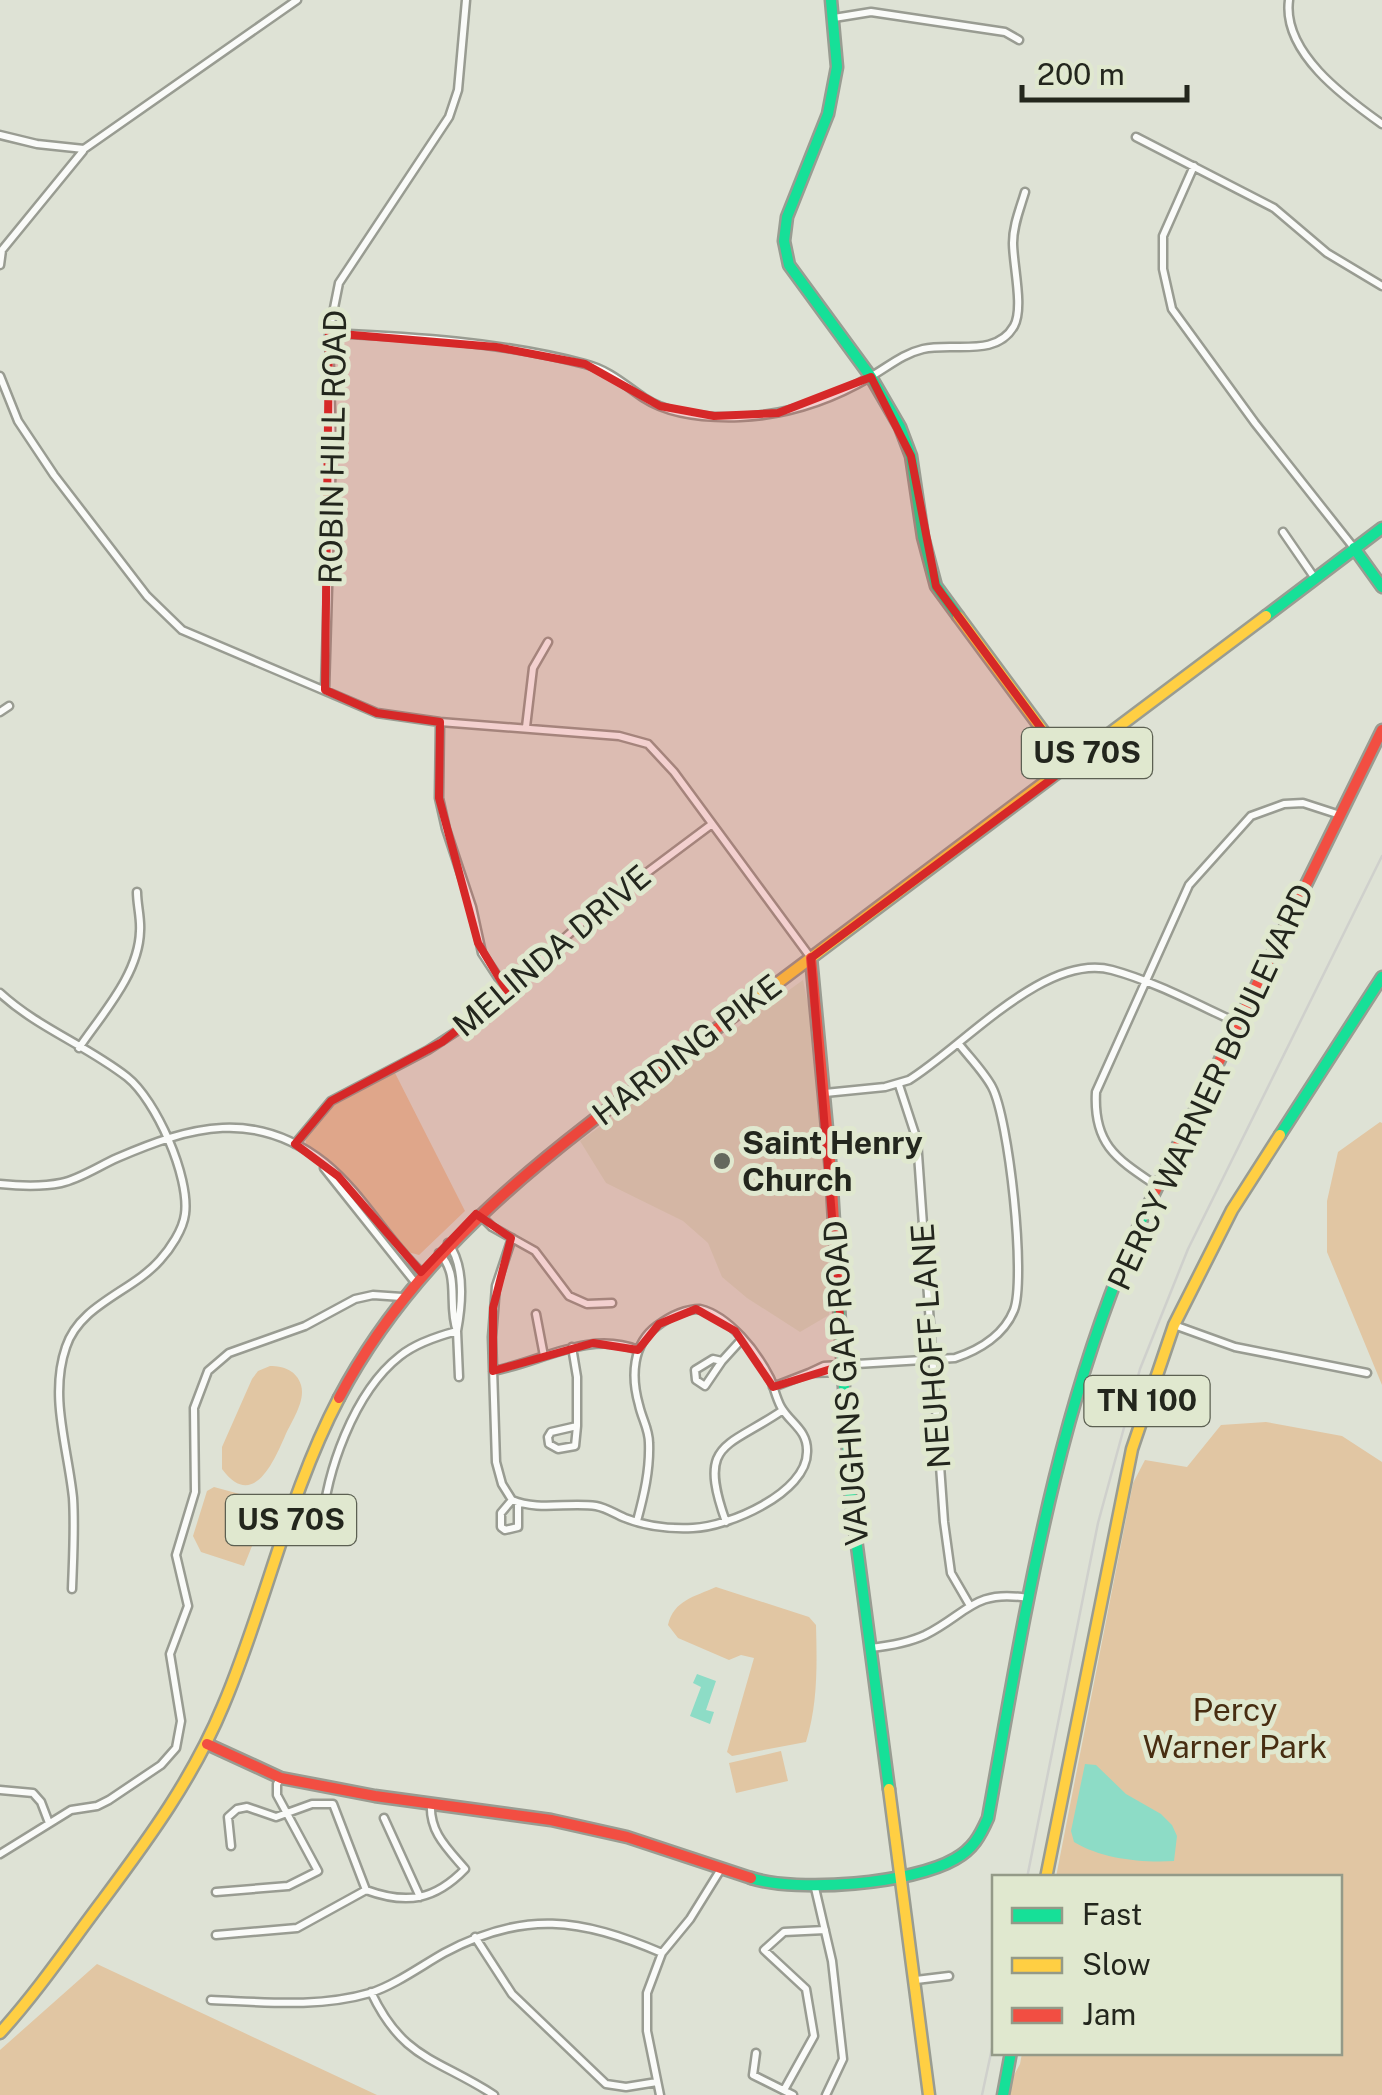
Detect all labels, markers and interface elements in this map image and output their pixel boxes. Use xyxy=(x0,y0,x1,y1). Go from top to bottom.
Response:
scale bar xyxy=(1022,40,1187,102)
text: 200 m xyxy=(1037,56,1125,92)
street label: ROBIN HILL ROAD xyxy=(312,310,353,584)
road number: US 70S xyxy=(1022,728,1152,778)
street label: MELINDA DRIVE xyxy=(446,857,658,1044)
street label: PERCY WARNER BOULEVARD xyxy=(1100,878,1321,1296)
street label: HARDING PIKE xyxy=(585,967,788,1133)
place label: Saint Henry Church xyxy=(742,1124,923,1198)
marker: Saint Henry Church xyxy=(711,1150,733,1172)
street label: VAUGHNS GAP ROAD xyxy=(816,1219,875,1547)
street label: NEUHOFF LANE xyxy=(903,1222,958,1470)
road number: TN 100 xyxy=(1084,1376,1210,1426)
road number: US 70S xyxy=(226,1495,356,1545)
park label: Percy Warner Park xyxy=(1143,1691,1327,1765)
legend xyxy=(992,1875,1342,2055)
text: Fast xyxy=(1082,1896,1142,1932)
text: Slow xyxy=(1082,1946,1151,1982)
text: Jam xyxy=(1082,1996,1136,2032)

